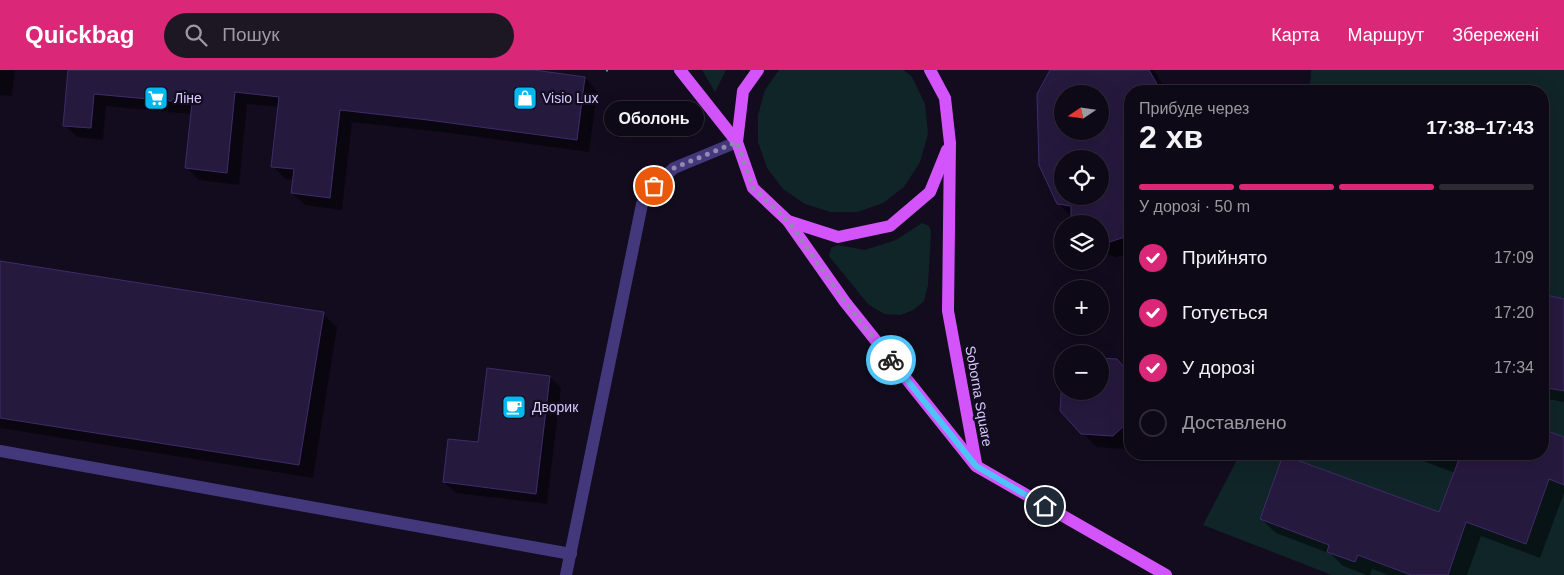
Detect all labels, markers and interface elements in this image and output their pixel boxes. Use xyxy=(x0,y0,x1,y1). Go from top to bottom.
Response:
search box xyxy=(164,13,514,58)
text: Quickbag xyxy=(25,21,134,48)
icon: search xyxy=(182,21,210,49)
text: Пошук xyxy=(222,24,280,45)
text: Карта xyxy=(1271,25,1319,45)
text: Маршрут xyxy=(1347,25,1424,45)
text: Збережені xyxy=(1452,25,1539,45)
supermarket icon: Ліне xyxy=(143,85,169,111)
shop icon: Visio Lux xyxy=(512,85,538,111)
north arrow xyxy=(1054,85,1109,140)
map controls xyxy=(1054,85,1109,400)
place label: Ліне xyxy=(174,90,202,106)
place label: Visio Lux xyxy=(542,90,599,106)
text: Прибуде через xyxy=(1139,100,1249,117)
callout: Оболонь xyxy=(604,101,704,136)
text: Оболонь xyxy=(619,110,689,127)
text: 17:38–17:43 xyxy=(1426,117,1534,138)
text: 2 хв xyxy=(1139,119,1203,155)
button: locate xyxy=(1054,150,1109,205)
pin xyxy=(633,165,675,207)
icon: bag xyxy=(640,172,668,200)
text: У дорозі · 50 m xyxy=(1139,198,1250,215)
button: layers xyxy=(1054,215,1109,270)
icon: check xyxy=(1139,244,1167,272)
text: Прийнято xyxy=(1182,247,1267,268)
text: 17:09 xyxy=(1494,249,1534,266)
button: + xyxy=(1054,280,1109,335)
icon: check xyxy=(1139,299,1167,327)
text: Готується xyxy=(1182,302,1268,323)
text: 17:20 xyxy=(1494,304,1534,321)
courier xyxy=(866,335,916,385)
street label: Soborna Square xyxy=(962,344,996,448)
button: − xyxy=(1054,345,1109,400)
icon: bike xyxy=(877,346,905,374)
icon: check xyxy=(1139,354,1167,382)
text: У дорозі xyxy=(1182,357,1255,378)
text: 17:34 xyxy=(1494,359,1534,376)
cafe icon: Дворик xyxy=(501,394,527,420)
place label: Дворик xyxy=(532,399,579,415)
text: Доставлено xyxy=(1182,412,1287,433)
pin xyxy=(1024,485,1066,527)
icon: home xyxy=(1031,492,1059,520)

